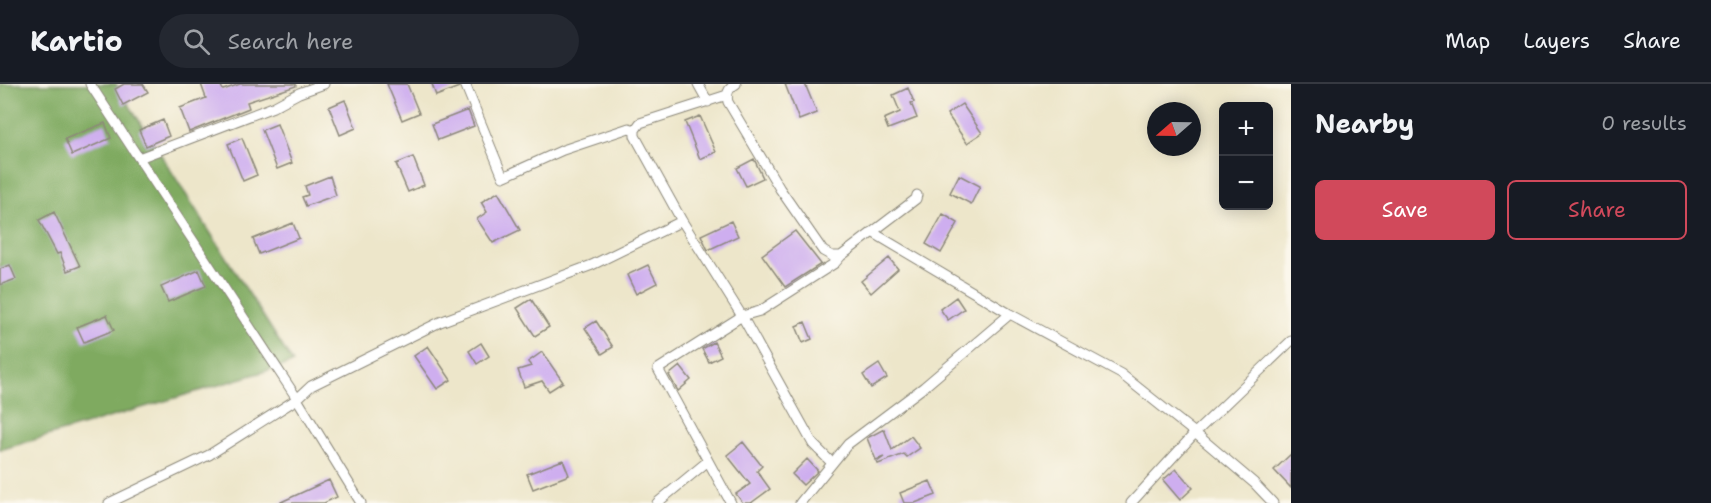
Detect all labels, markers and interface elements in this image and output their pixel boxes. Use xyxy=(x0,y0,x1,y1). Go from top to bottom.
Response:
search box xyxy=(159,14,579,68)
text: Kartio xyxy=(30,22,123,60)
icon: search xyxy=(180,25,213,58)
text: Search here xyxy=(228,27,353,56)
text: Map xyxy=(1445,27,1490,55)
text: Layers xyxy=(1523,27,1590,55)
text: Share xyxy=(1623,27,1681,55)
north arrow xyxy=(1147,102,1201,156)
map controls xyxy=(1219,102,1273,210)
button: + xyxy=(1219,102,1273,156)
text: Nearby xyxy=(1315,106,1414,141)
text: 0 results xyxy=(1601,110,1687,136)
button: − xyxy=(1219,156,1273,210)
button: Save xyxy=(1315,180,1495,240)
button: Share xyxy=(1507,180,1687,240)

